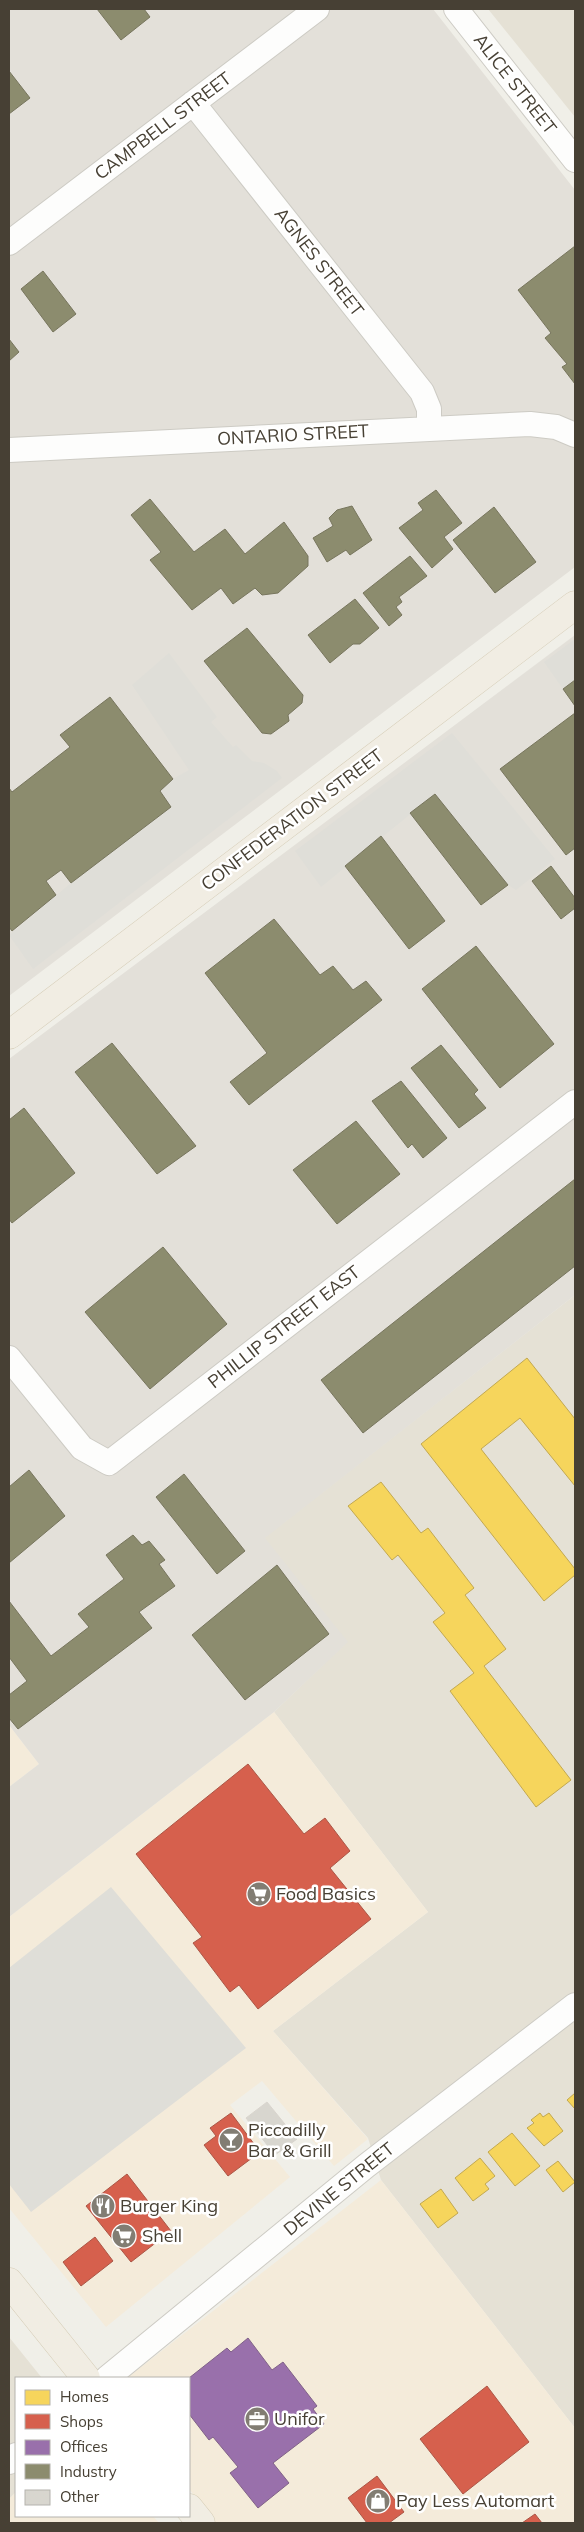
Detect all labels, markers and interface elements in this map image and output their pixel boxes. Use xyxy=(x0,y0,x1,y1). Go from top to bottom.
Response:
street label: ALICE STREET xyxy=(469,29,562,139)
street label: CAMPBELL STREET xyxy=(90,67,236,185)
street label: AGNES STREET xyxy=(270,203,369,321)
street label: ONTARIO STREET xyxy=(217,419,370,450)
street label: CONFEDERATION STREET xyxy=(196,744,387,896)
street label: PHILLIP STREET EAST xyxy=(203,1260,365,1393)
supermarket icon: Food Basics xyxy=(246,1881,272,1907)
place label: Food Basics xyxy=(276,1882,376,1905)
place label: Piccadilly Bar & Grill xyxy=(248,2118,332,2162)
bar icon: Piccadilly Bar & Grill xyxy=(218,2127,244,2153)
street label: DEVINE STREET xyxy=(279,2137,399,2240)
restaurant icon: Burger King xyxy=(90,2193,116,2219)
place label: Burger King xyxy=(120,2194,218,2217)
supermarket icon: Shell xyxy=(111,2223,137,2249)
place label: Shell xyxy=(142,2224,182,2247)
legend xyxy=(15,2377,190,2517)
text: Homes xyxy=(60,2387,109,2406)
office icon: Unifor xyxy=(244,2406,270,2432)
place label: Unifor xyxy=(274,2407,325,2430)
text: Shops xyxy=(60,2412,103,2431)
text: Offices xyxy=(60,2437,108,2456)
text: Industry xyxy=(60,2462,117,2481)
text: Other xyxy=(60,2487,100,2506)
shop icon: Pay Less Automart xyxy=(365,2488,391,2514)
place label: Pay Less Automart xyxy=(396,2489,554,2512)

